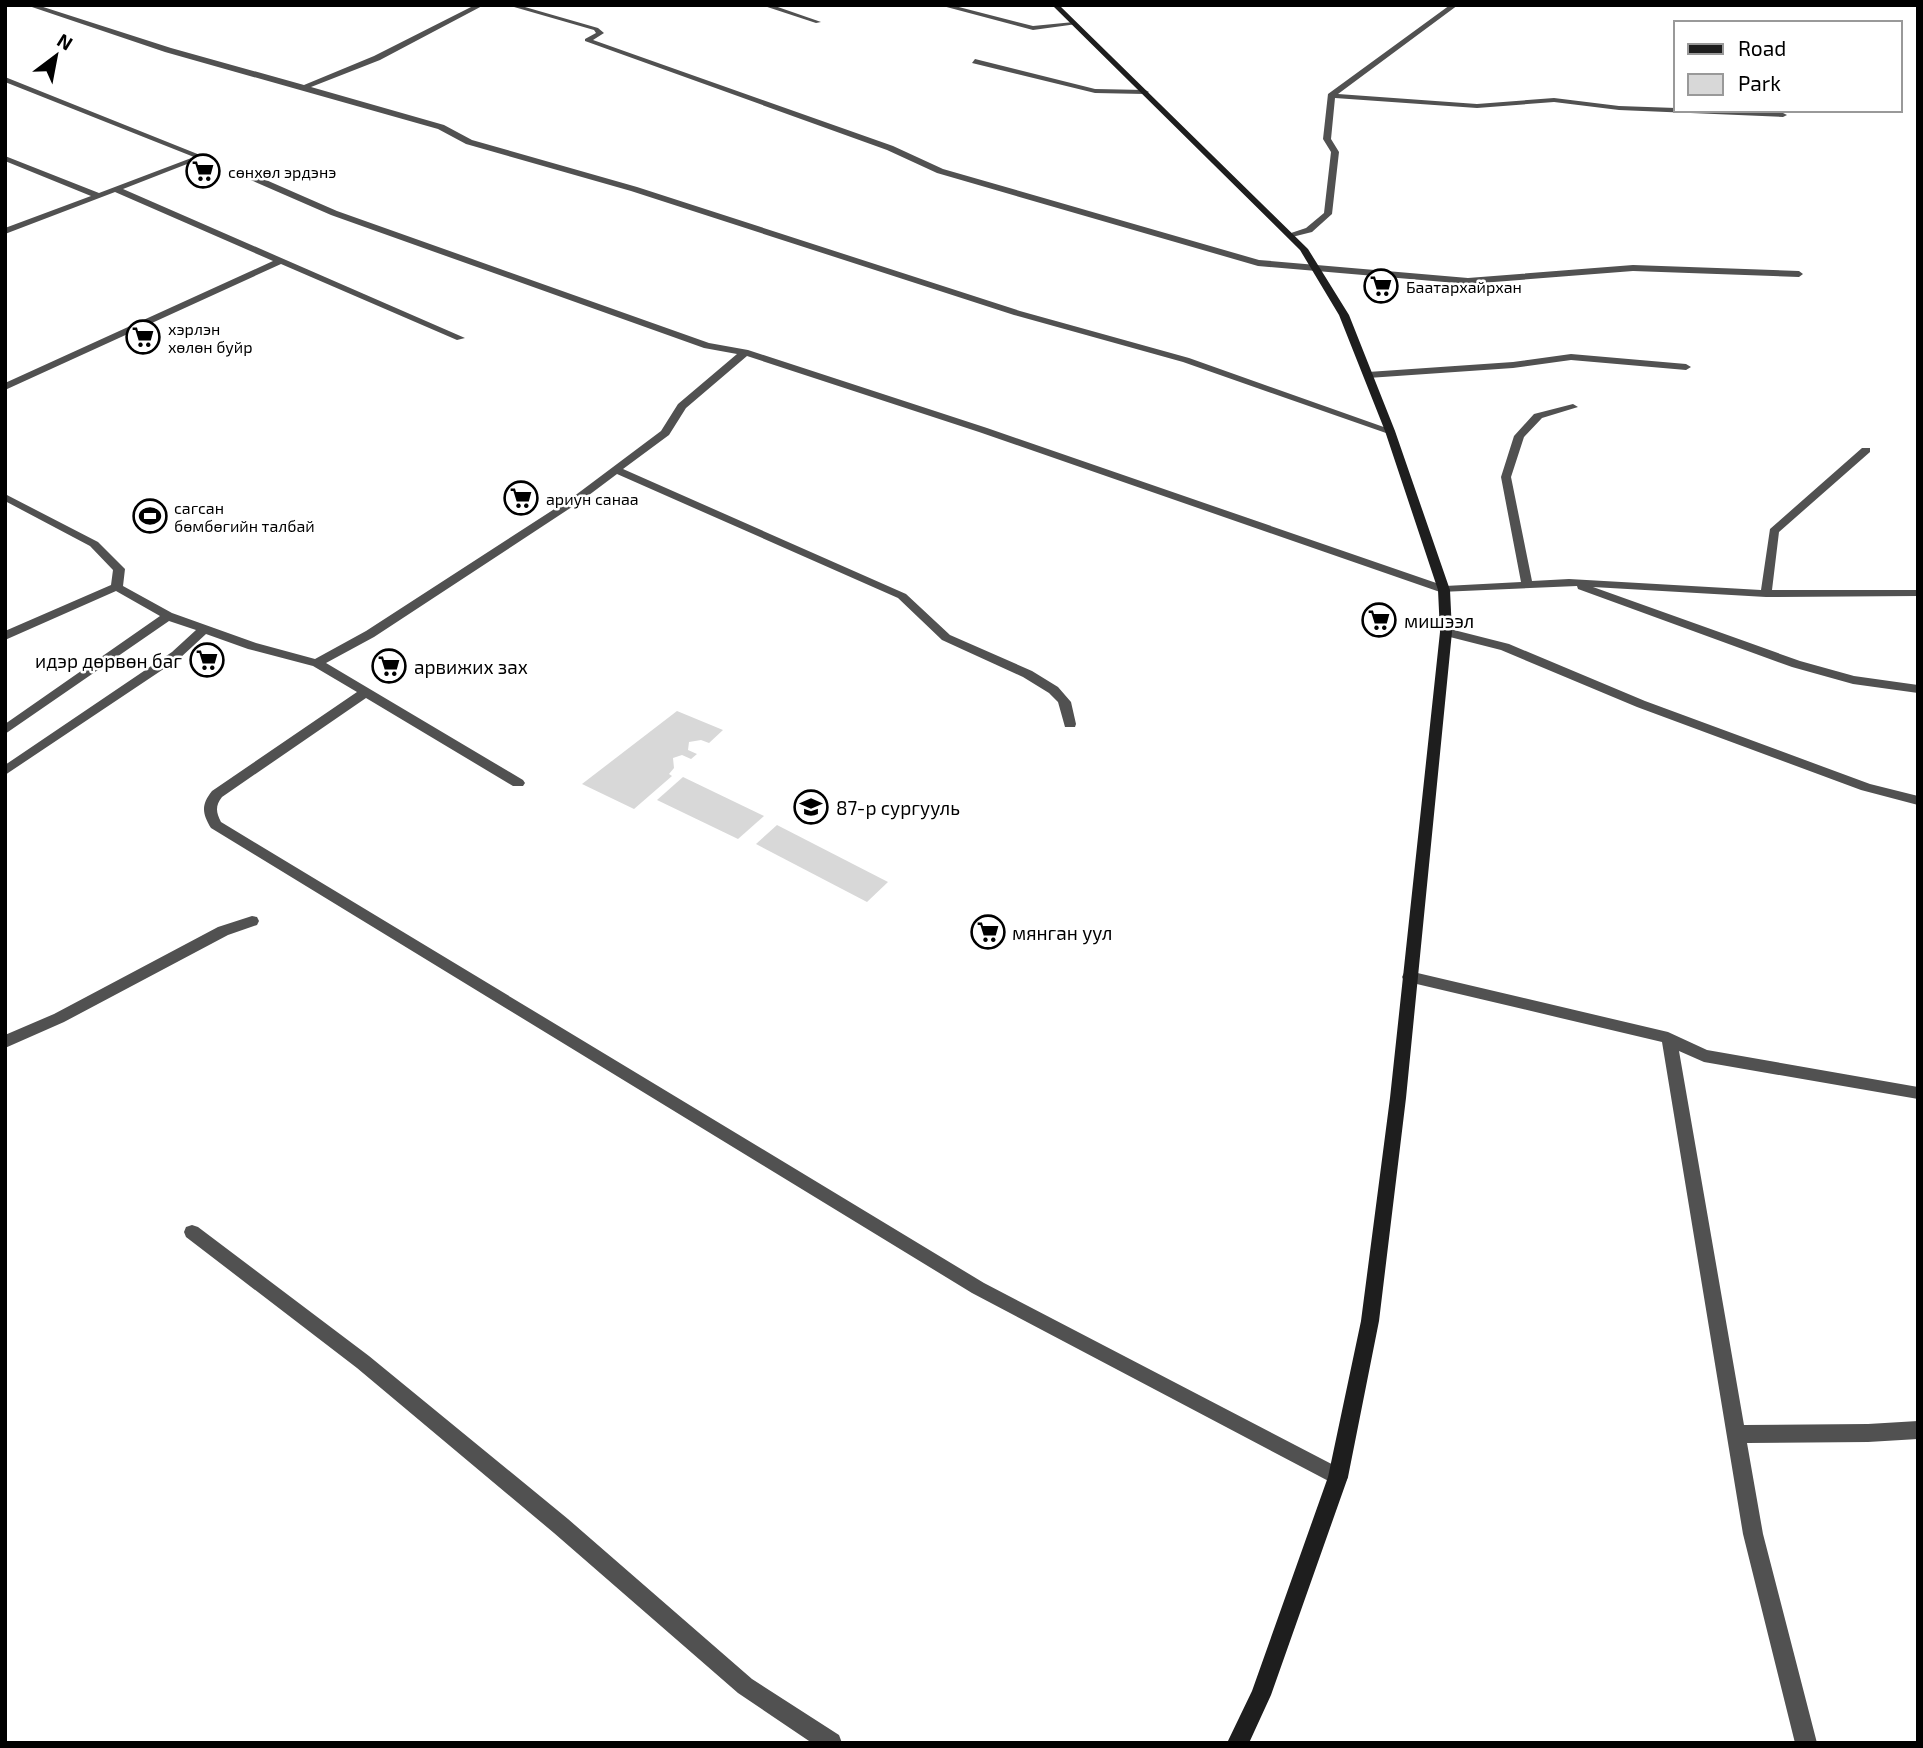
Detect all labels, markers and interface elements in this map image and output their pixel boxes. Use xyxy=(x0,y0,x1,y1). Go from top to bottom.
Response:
north arrow xyxy=(21,21,91,91)
legend xyxy=(1674,21,1902,112)
text: N xyxy=(53,28,77,55)
text: Road xyxy=(1738,35,1786,60)
text: Park xyxy=(1738,70,1781,95)
supermarket icon: сөнхөл эрдэнэ xyxy=(184,152,222,190)
place label: сөнхөл эрдэнэ xyxy=(228,162,336,181)
supermarket icon: Баатархайрхан xyxy=(1362,267,1400,305)
place label: Баатархайрхан xyxy=(1406,277,1522,296)
supermarket icon: хэрлэн хөлөн буйр xyxy=(124,318,162,356)
place label: хэрлэн хөлөн буйр xyxy=(168,319,253,357)
supermarket icon: ариун санаа xyxy=(502,479,540,517)
place label: ариун санаа xyxy=(546,489,639,509)
sports icon: сагсан бөмбөгийн талбай xyxy=(131,497,169,535)
place label: сагсан бөмбөгийн талбай xyxy=(174,498,315,535)
supermarket icon: мишээл xyxy=(1360,601,1398,639)
place label: мишээл xyxy=(1404,609,1474,632)
supermarket icon: идэр дөрвөн баг xyxy=(188,641,226,679)
supermarket icon: арвижих зах xyxy=(370,647,408,685)
place label: идэр дөрвөн баг xyxy=(35,649,182,672)
place label: арвижих зах xyxy=(414,655,528,678)
school or university icon: 87-р сургууль xyxy=(792,788,830,826)
place label: 87-р сургууль xyxy=(836,796,960,820)
supermarket icon: мянган уул xyxy=(969,913,1007,951)
place label: мянган уул xyxy=(1012,921,1112,945)

